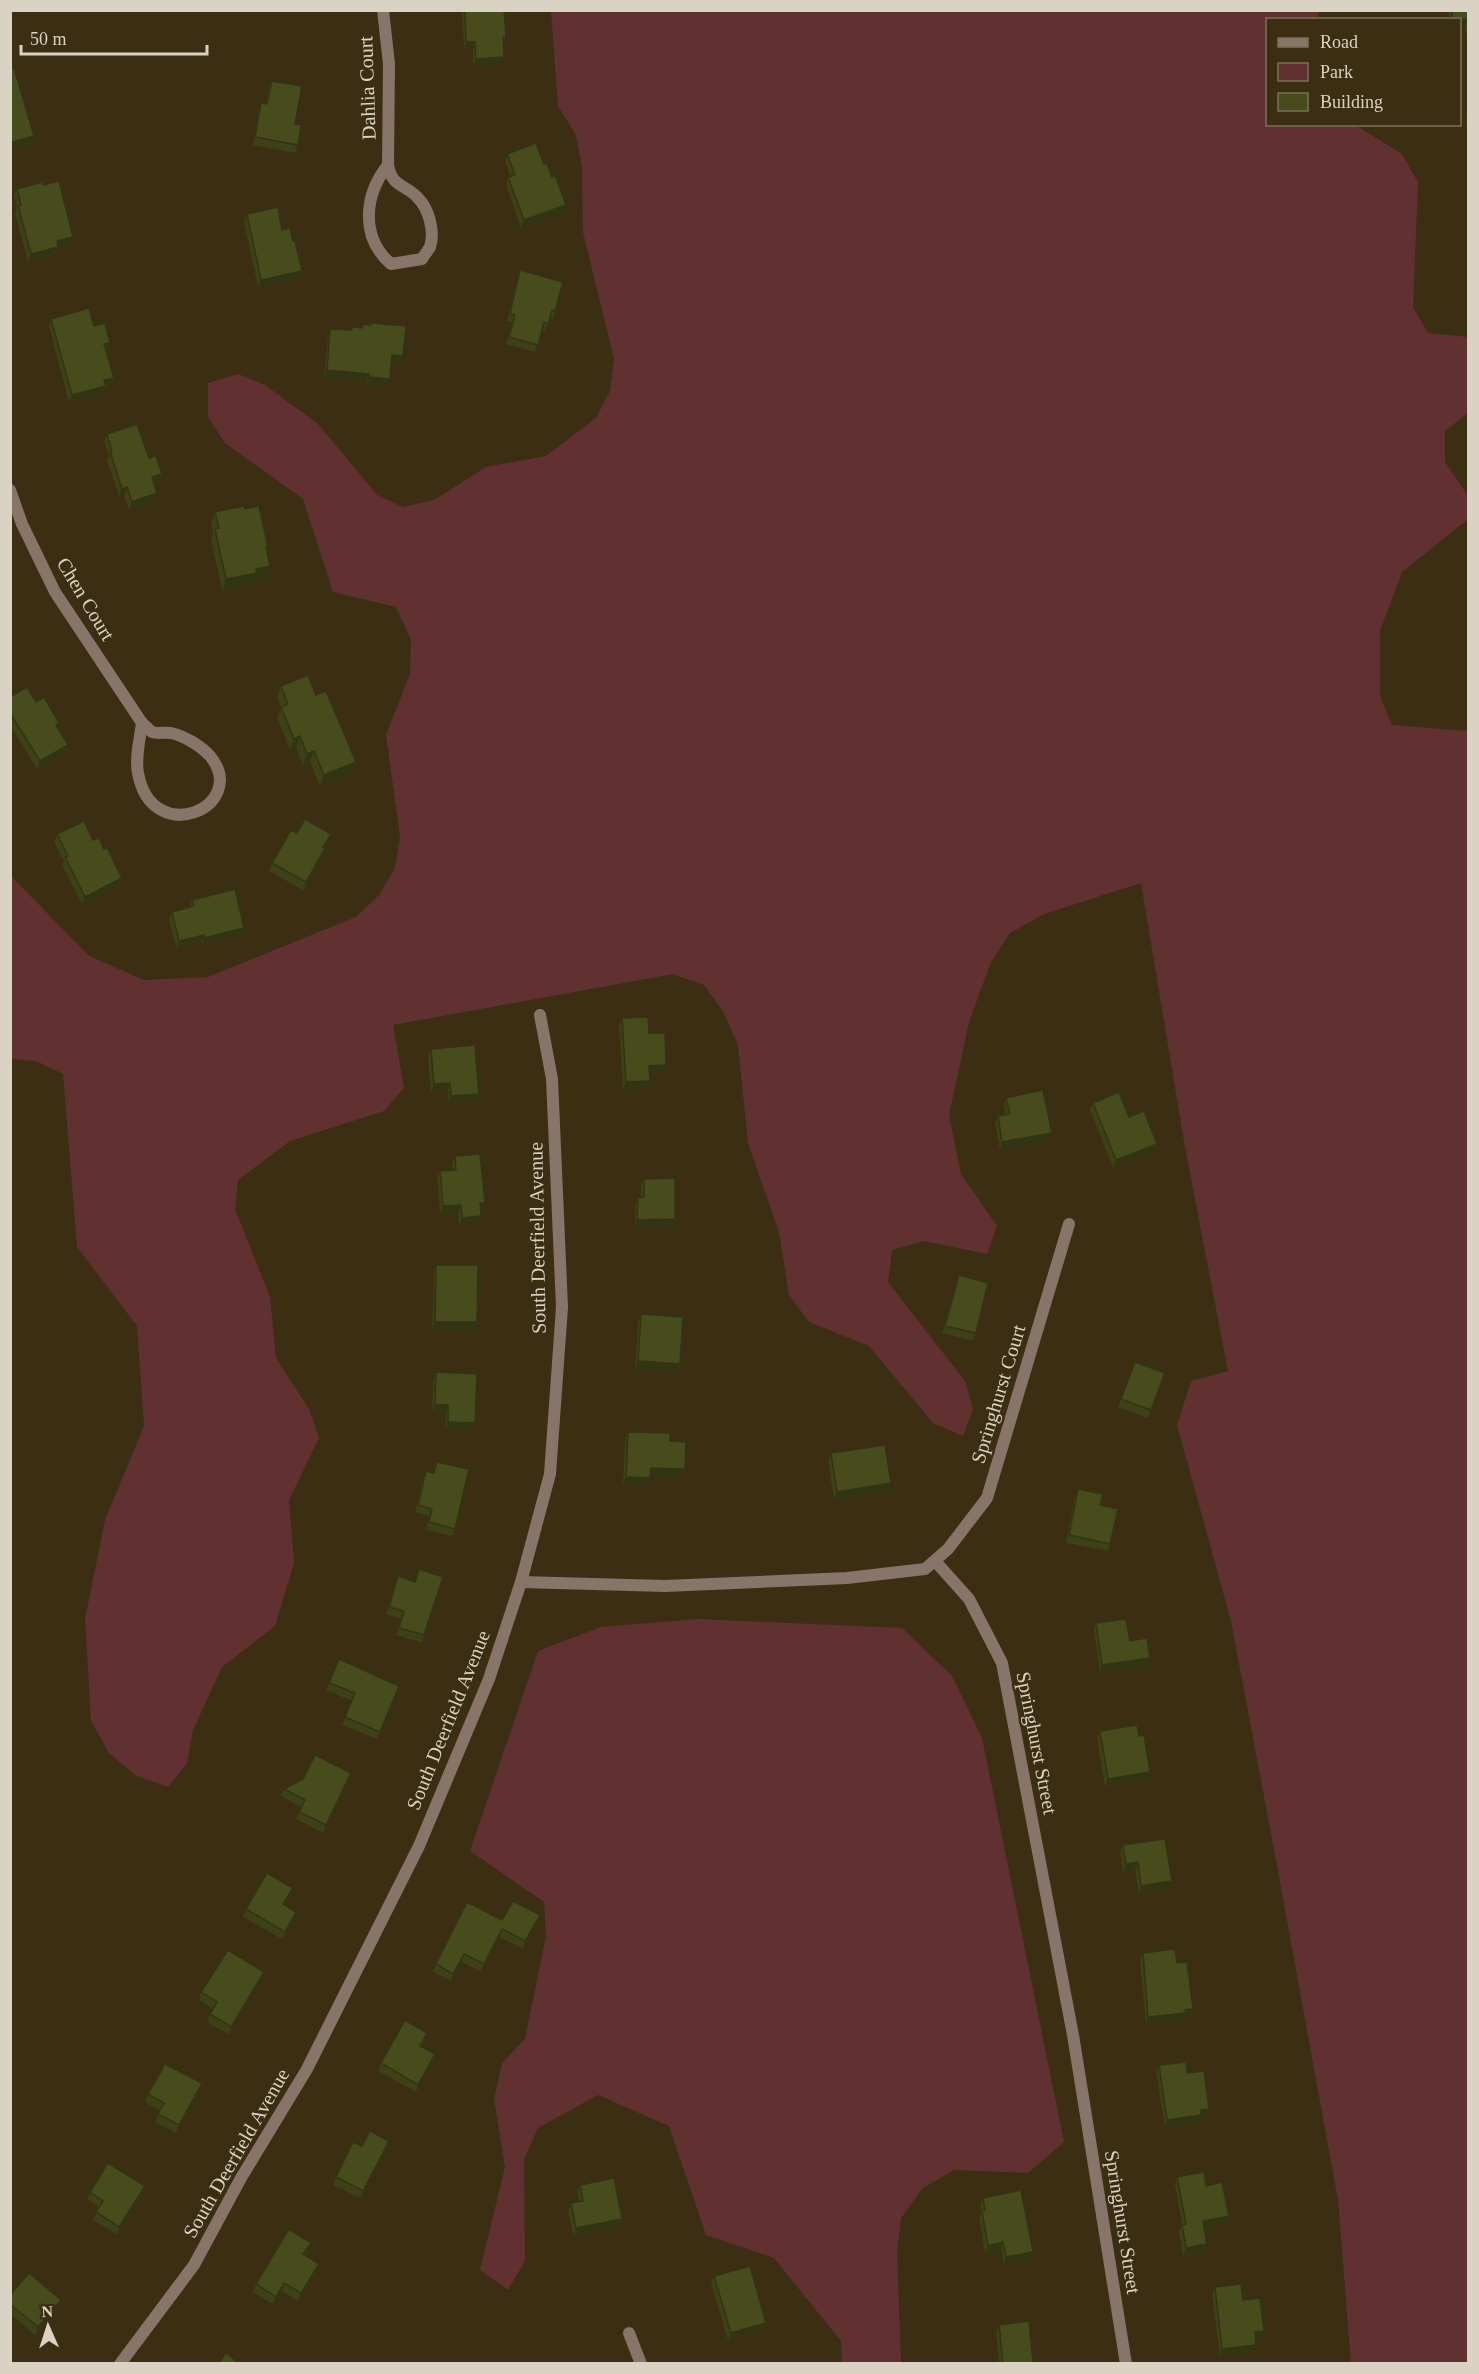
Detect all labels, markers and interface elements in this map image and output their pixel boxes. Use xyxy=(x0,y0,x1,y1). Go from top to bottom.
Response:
scale bar xyxy=(21,18,207,56)
legend xyxy=(1266,18,1461,126)
text: 50 m xyxy=(30,29,67,49)
text: Road xyxy=(1320,32,1358,52)
street label: Dahlia Court xyxy=(354,35,380,140)
text: Park xyxy=(1320,62,1353,82)
text: Building xyxy=(1320,92,1383,112)
street label: Chen Court xyxy=(53,554,120,645)
street label: South Deerfield Avenue xyxy=(524,1142,550,1334)
street label: Springhurst Court xyxy=(966,1322,1031,1466)
street label: South Deerfield Avenue xyxy=(402,1627,494,1813)
street label: Springhurst Street xyxy=(1011,1670,1062,1817)
street label: South Deerfield Avenue xyxy=(179,2064,294,2242)
street label: Springhurst Street xyxy=(1100,2149,1145,2296)
north arrow xyxy=(18,2296,78,2356)
text: N xyxy=(41,2303,54,2320)

